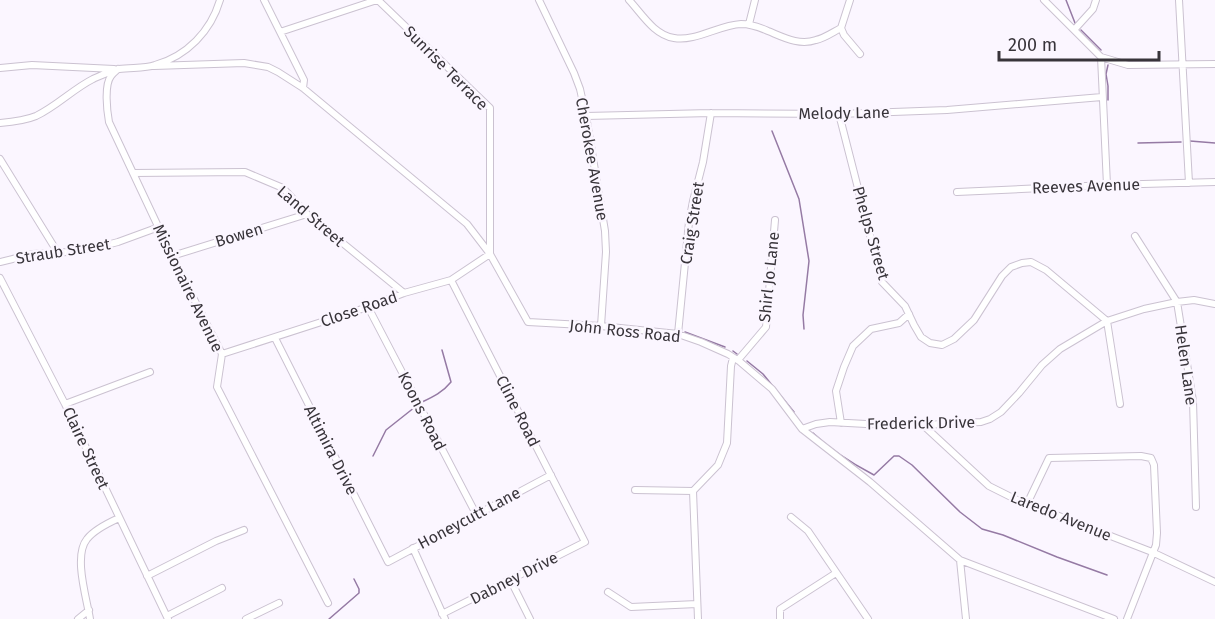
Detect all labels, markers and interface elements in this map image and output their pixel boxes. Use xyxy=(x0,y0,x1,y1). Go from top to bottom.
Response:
street label: Sunrise Terrace xyxy=(400,22,492,114)
scale bar xyxy=(999,24,1160,62)
text: 200 m xyxy=(1008,34,1057,56)
street label: Cherokee Avenue xyxy=(572,96,612,222)
street label: Melody Lane xyxy=(798,103,890,123)
street label: Reeves Avenue xyxy=(1032,175,1140,197)
street label: Craig Street xyxy=(676,180,708,266)
street label: Land Street xyxy=(273,182,349,251)
street label: Phelps Street xyxy=(849,184,893,282)
street label: Bowen xyxy=(213,219,265,251)
street label: Missionaire Avenue xyxy=(149,221,227,355)
street label: Shirl Jo Lane xyxy=(755,231,783,323)
street label: Straub Street xyxy=(14,234,112,268)
street label: Close Road xyxy=(318,287,400,331)
street label: John Ross Road xyxy=(568,316,682,346)
street label: Helen Lane xyxy=(1171,323,1201,407)
street label: Koons Road xyxy=(394,368,450,454)
street label: Cline Road xyxy=(492,372,544,450)
street label: Altimira Drive xyxy=(300,402,362,498)
street label: Claire Street xyxy=(59,404,113,492)
street label: Frederick Drive xyxy=(867,413,975,433)
street label: Honeycutt Lane xyxy=(415,483,523,553)
street label: Laredo Avenue xyxy=(1008,487,1114,545)
street label: Dabney Drive xyxy=(467,548,561,608)

